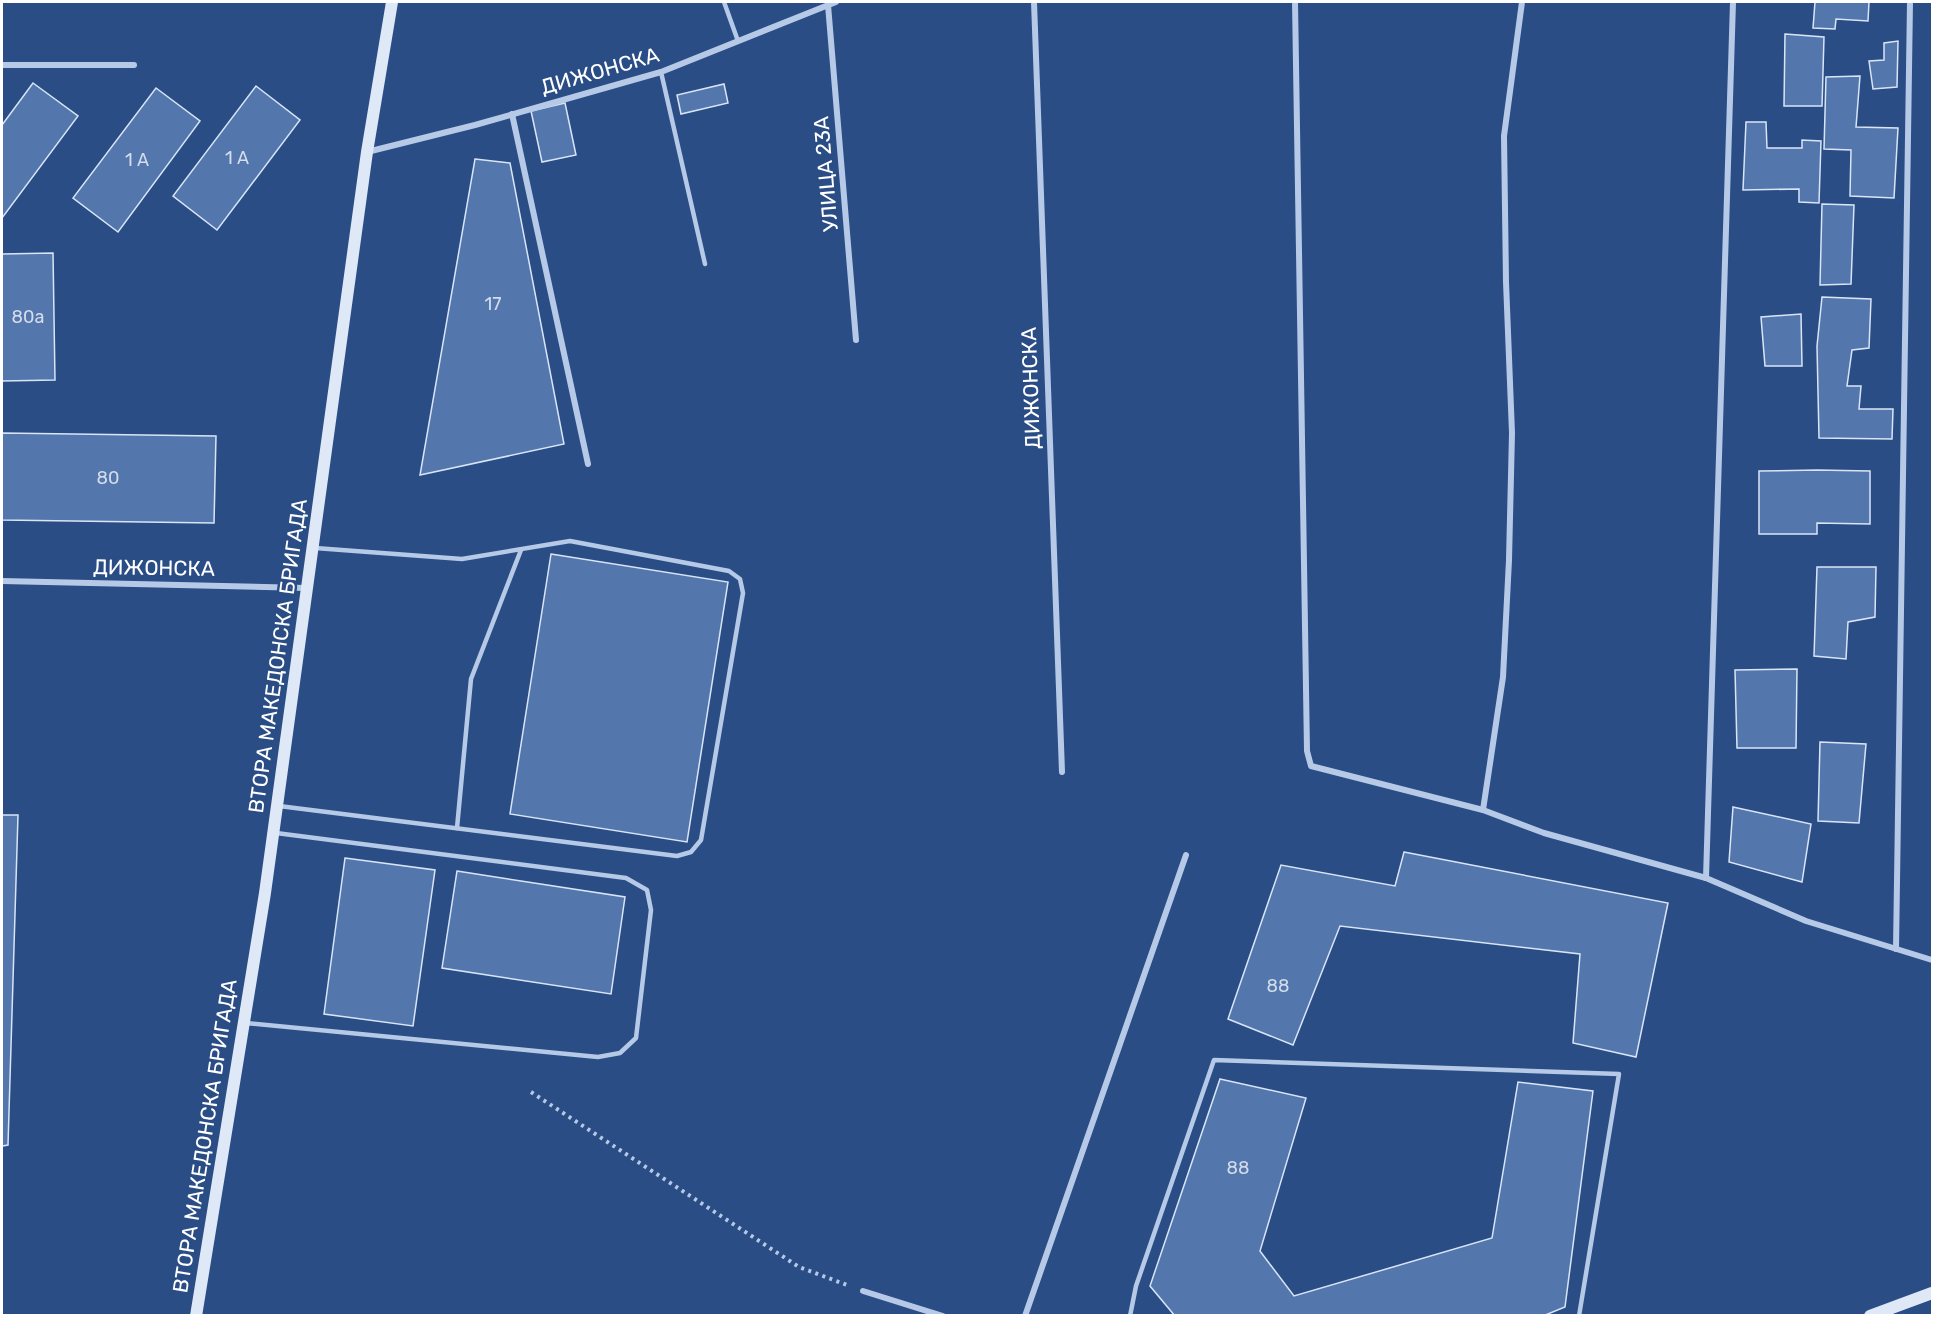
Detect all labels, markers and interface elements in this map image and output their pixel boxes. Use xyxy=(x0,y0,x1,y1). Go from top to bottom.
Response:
street label: ДИЖОНСКА xyxy=(538,42,662,99)
street label: УЛИЦА 23А xyxy=(808,115,843,233)
house number: 1 А xyxy=(225,147,249,169)
house number: 1 А xyxy=(125,149,149,171)
house number: 17 xyxy=(485,293,501,315)
house number: 80a xyxy=(12,306,44,328)
street label: ДИЖОНСКА xyxy=(1016,327,1045,449)
house number: 80 xyxy=(97,467,119,489)
street label: ВТОРА МАКЕДОНСКА БРИГАДА xyxy=(243,497,312,815)
street label: ДИЖОНСКА xyxy=(93,554,215,581)
house number: 88 xyxy=(1267,975,1289,997)
street label: ВТОРА МАКЕДОНСКА БРИГАДА xyxy=(167,977,242,1295)
house number: 88 xyxy=(1227,1157,1249,1179)

